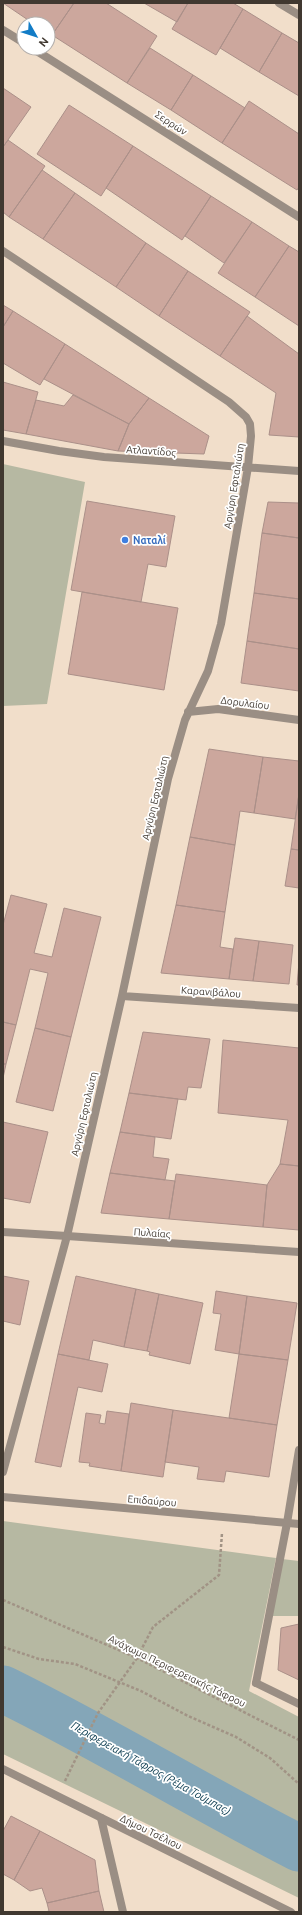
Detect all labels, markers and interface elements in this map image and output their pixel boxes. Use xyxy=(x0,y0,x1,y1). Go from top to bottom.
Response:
north arrow xyxy=(16,16,56,56)
text: N xyxy=(37,35,51,49)
street label: Σερρών xyxy=(153,109,189,137)
street label: Αργύρη Εφταλιώτη xyxy=(222,442,246,530)
street label: Ατλαντίδος xyxy=(126,444,177,458)
place label: Ναταλί xyxy=(133,534,166,546)
marker: Ναταλί xyxy=(120,535,130,545)
street label: Δορυλαίου xyxy=(220,695,270,711)
street label: Αργύρη Εφταλιώτη xyxy=(140,755,170,841)
street label: Καρανιβάλου xyxy=(181,984,241,1000)
street label: Αργύρη Εφταλιώτη xyxy=(69,1071,99,1157)
street label: Πυλαίας xyxy=(133,1226,171,1240)
street label: Επιδαύρου xyxy=(127,1493,177,1509)
street label: Ανάχωμα Περιφερειακής Τάφρου xyxy=(107,1633,247,1709)
water label: Περιφερειακή Τάφρος (Ρέμα Τούμπας) xyxy=(69,1719,233,1818)
street label: Δήμου Τσέλιου xyxy=(118,1812,184,1852)

